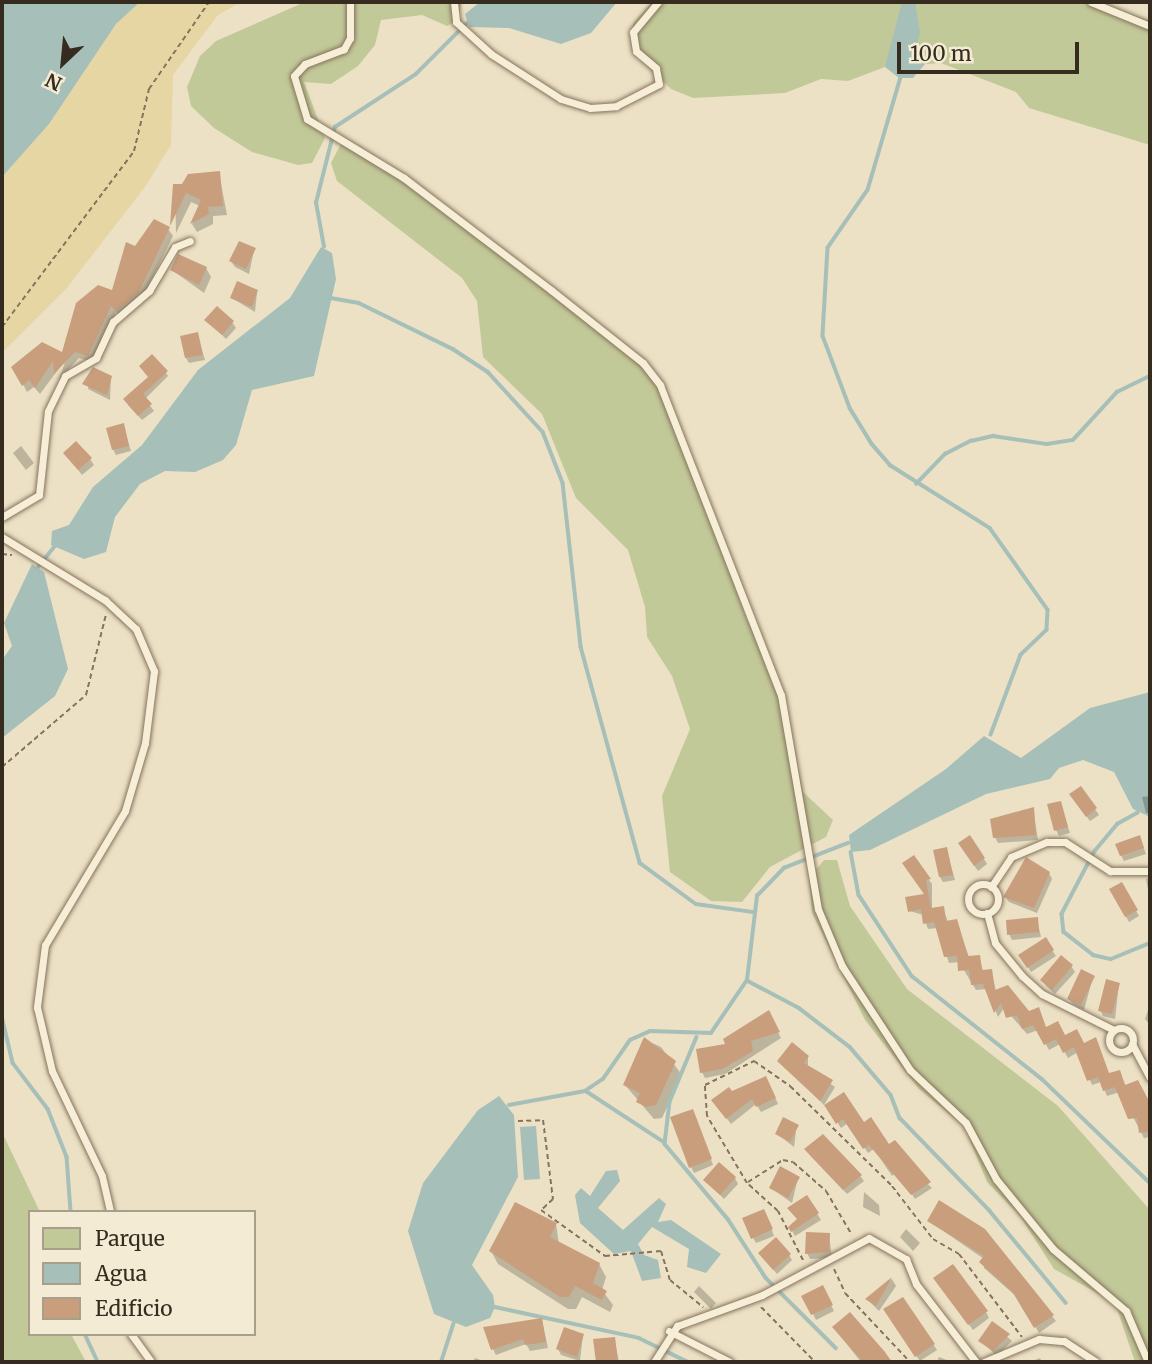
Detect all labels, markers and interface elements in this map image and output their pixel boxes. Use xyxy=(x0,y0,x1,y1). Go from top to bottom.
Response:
north arrow xyxy=(28,28,98,98)
scale bar xyxy=(900,28,1082,72)
text: 100 m xyxy=(910,40,972,67)
text: N xyxy=(42,68,66,96)
legend xyxy=(28,1210,256,1336)
text: Parque xyxy=(95,1225,165,1252)
text: Agua xyxy=(95,1260,147,1287)
text: Edificio xyxy=(95,1295,172,1322)

